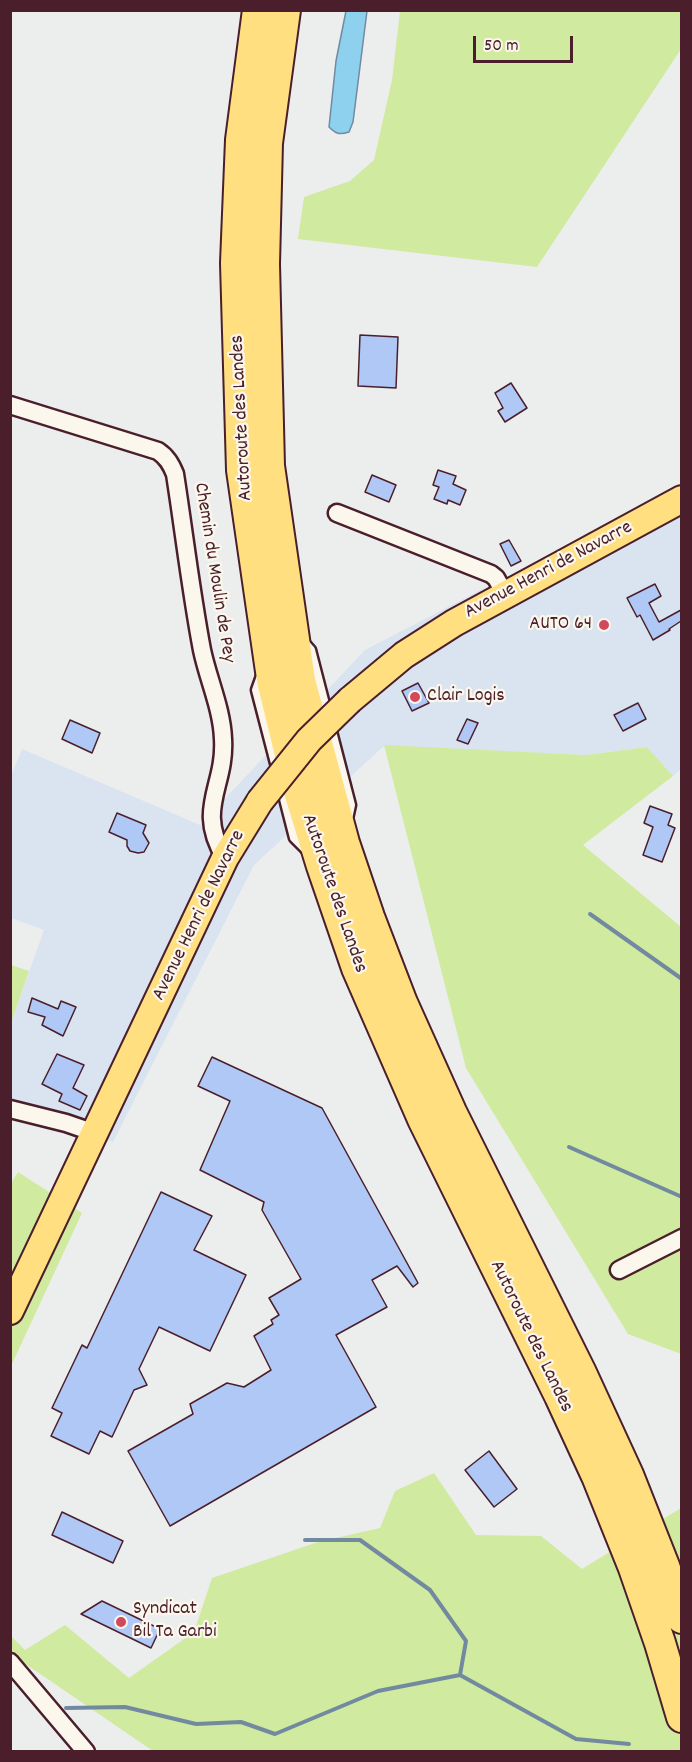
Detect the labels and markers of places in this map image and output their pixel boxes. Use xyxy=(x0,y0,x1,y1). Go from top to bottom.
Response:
place label: AUTO 64 xyxy=(529,613,592,637)
marker: AUTO 64 xyxy=(597,618,611,632)
place label: Clair Logis xyxy=(427,685,505,709)
marker: Clair Logis xyxy=(408,690,422,704)
place label: Syndicat Bil Ta Garbi xyxy=(133,1598,217,1645)
marker: Syndicat Bil Ta Garbi xyxy=(114,1615,128,1629)

